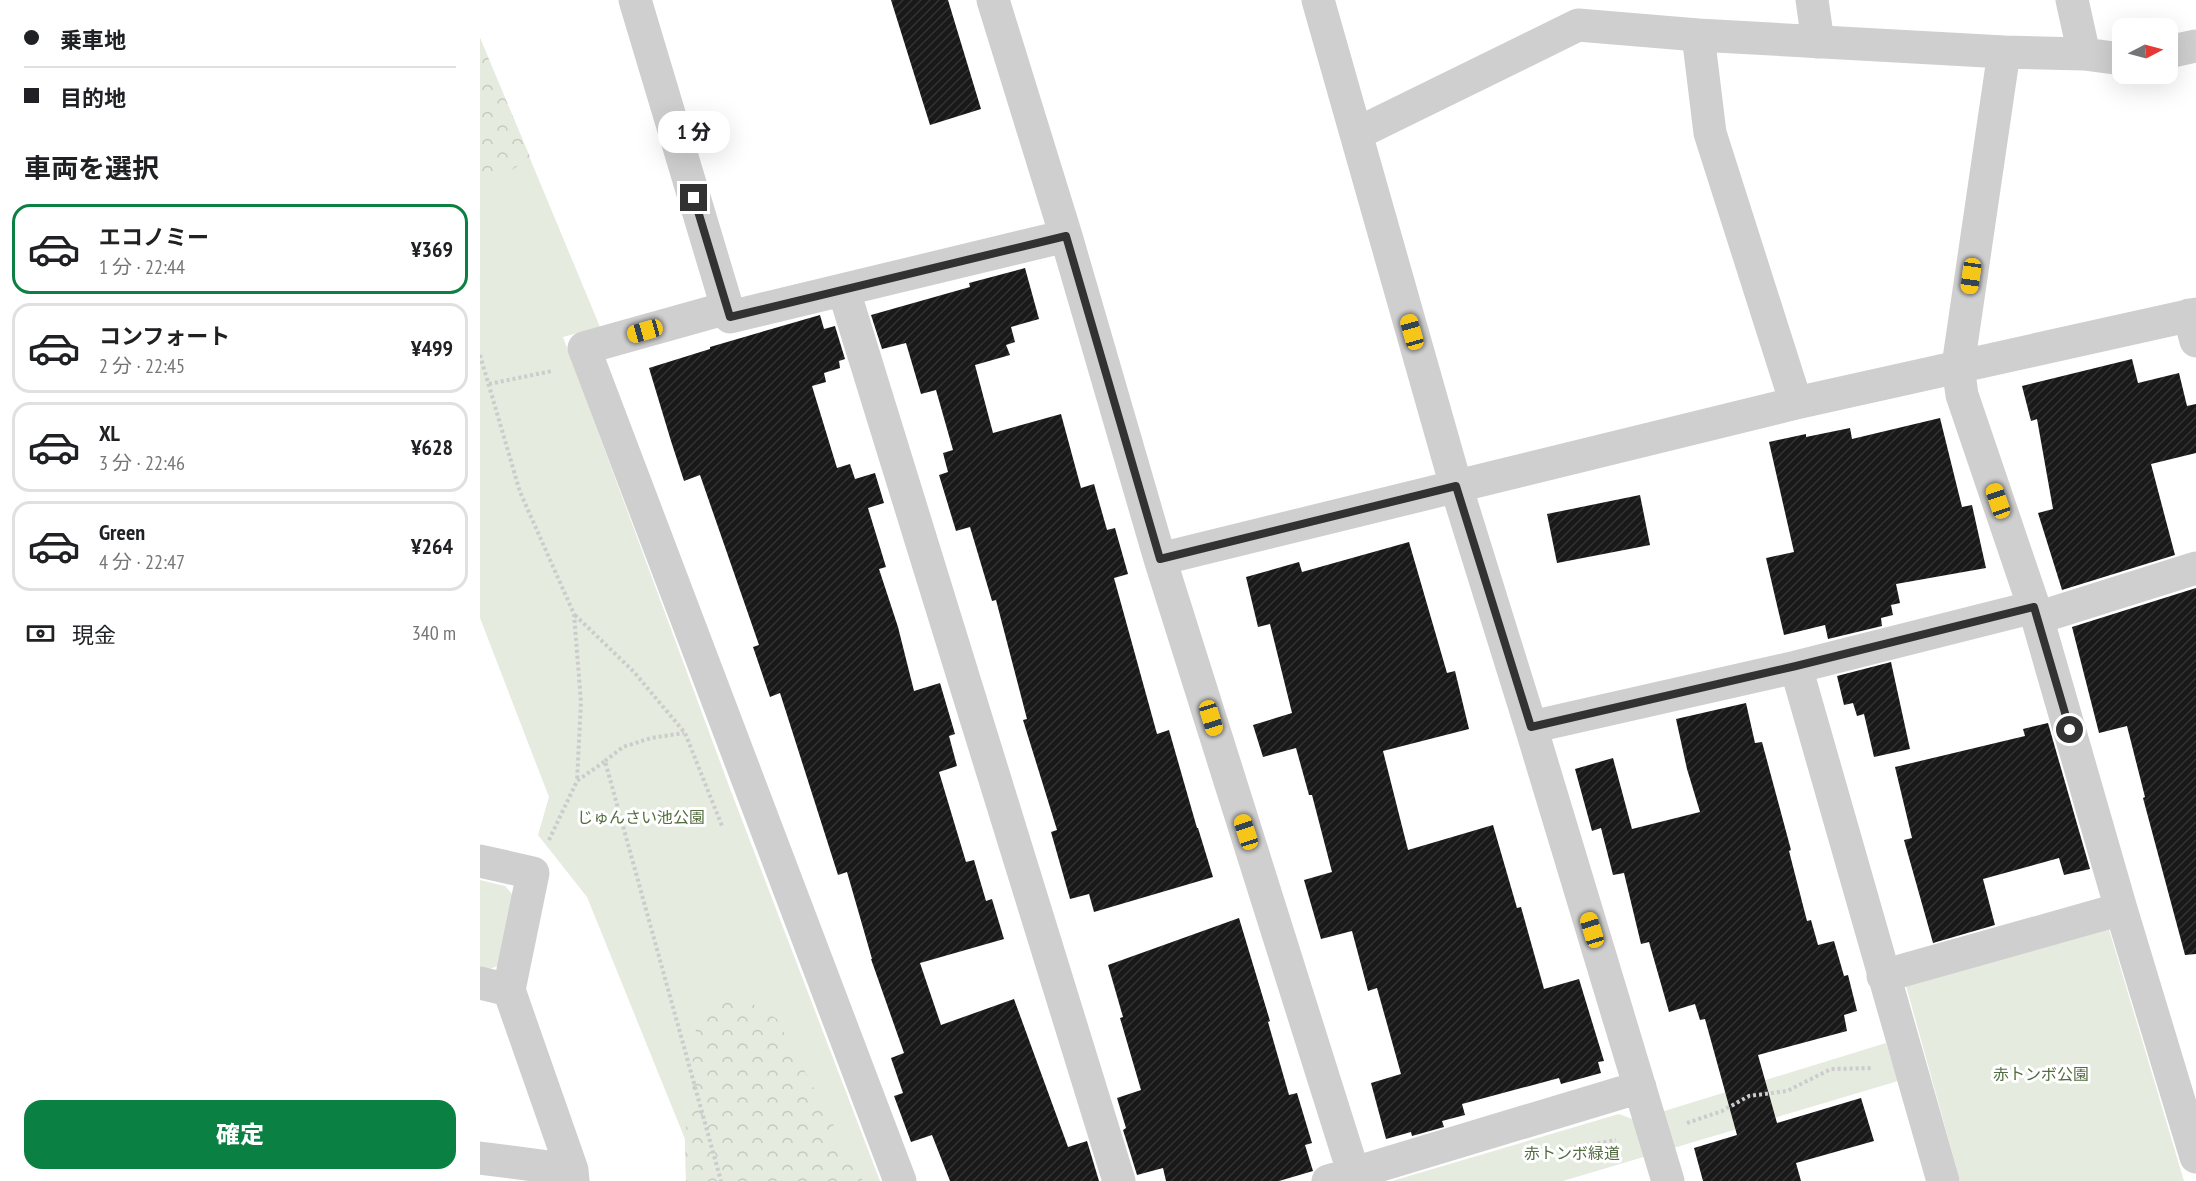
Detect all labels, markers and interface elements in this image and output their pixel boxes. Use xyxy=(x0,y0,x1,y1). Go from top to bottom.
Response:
north arrow xyxy=(2112,18,2178,84)
map controls xyxy=(2112,18,2178,84)
text: 乗車地 xyxy=(60,26,126,54)
text: 目的地 xyxy=(60,84,126,112)
callout: 1 分 xyxy=(658,111,730,153)
text: 1 分 xyxy=(677,119,711,145)
text: 車両を選択 xyxy=(24,151,159,185)
route end xyxy=(680,184,707,211)
icon: car xyxy=(27,222,81,276)
text: エコノミー xyxy=(99,223,209,251)
text: ¥369 xyxy=(411,235,453,263)
text: 1 分 · 22:44 xyxy=(99,254,185,280)
car xyxy=(1960,257,1982,295)
car xyxy=(1398,312,1426,352)
car xyxy=(625,317,665,345)
icon: car xyxy=(27,321,81,375)
text: コンフォート xyxy=(99,322,230,350)
text: ¥499 xyxy=(411,334,453,362)
text: 2 分 · 22:45 xyxy=(99,353,185,379)
text: XL xyxy=(99,419,120,447)
icon: car xyxy=(27,420,81,474)
text: ¥628 xyxy=(411,433,453,461)
text: 3 分 · 22:46 xyxy=(99,450,185,476)
car xyxy=(1984,481,2012,521)
text: Green xyxy=(99,518,145,546)
icon: car xyxy=(27,519,81,573)
text: ¥264 xyxy=(411,532,453,560)
text: 4 分 · 22:47 xyxy=(99,549,185,575)
icon: cash xyxy=(24,617,57,650)
text: 340 m xyxy=(412,620,456,646)
text: 現金 xyxy=(72,621,116,649)
car xyxy=(1197,698,1225,738)
route start xyxy=(2056,716,2083,743)
park label: じゅんさい池公園 xyxy=(577,807,705,827)
car xyxy=(1232,812,1260,852)
car xyxy=(1578,910,1606,950)
park label: 赤トンボ公園 xyxy=(1993,1064,2089,1084)
button: 確定 xyxy=(24,1100,456,1169)
park label: 赤トンボ緑道 xyxy=(1524,1143,1620,1163)

